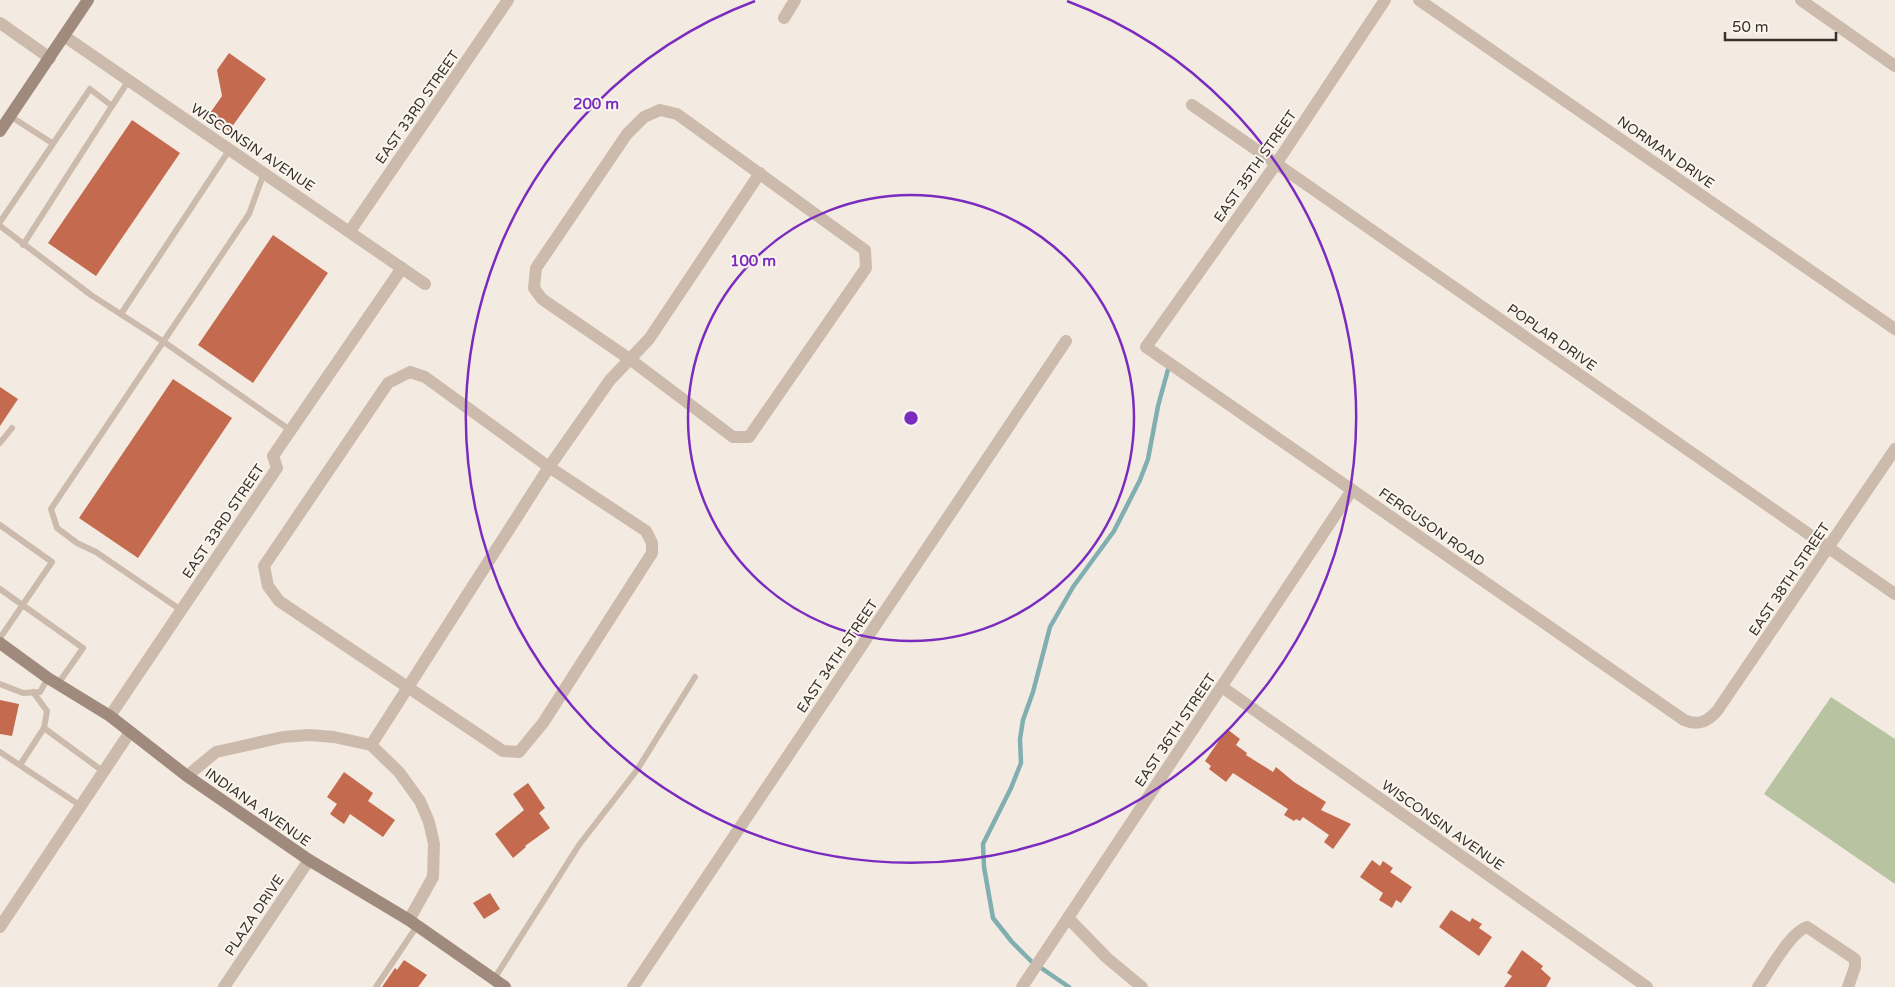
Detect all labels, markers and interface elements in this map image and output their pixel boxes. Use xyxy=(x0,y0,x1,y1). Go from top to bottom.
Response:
scale bar xyxy=(1725,10,1836,42)
text: 50 m xyxy=(1732,18,1769,36)
street label: EAST 33RD STREET xyxy=(372,47,463,167)
text: 200 m xyxy=(573,95,619,113)
street label: WISCONSIN AVENUE xyxy=(188,100,318,195)
street label: EAST 35TH STREET xyxy=(1210,107,1301,226)
street label: NORMAN DRIVE xyxy=(1614,113,1718,192)
text: 100 m xyxy=(730,252,776,270)
street label: POPLAR DRIVE xyxy=(1504,300,1600,375)
centre of rings xyxy=(902,409,920,427)
street label: EAST 33RD STREET xyxy=(179,460,268,582)
street label: FERGUSON ROAD xyxy=(1375,484,1488,570)
street label: EAST 38TH STREET xyxy=(1745,519,1834,639)
street label: EAST 34TH STREET xyxy=(793,596,882,716)
street label: EAST 36TH STREET xyxy=(1131,670,1220,790)
street label: INDIANA AVENUE xyxy=(202,765,314,850)
street label: WISCONSIN AVENUE xyxy=(1378,777,1507,874)
street label: PLAZA DRIVE xyxy=(221,872,288,959)

